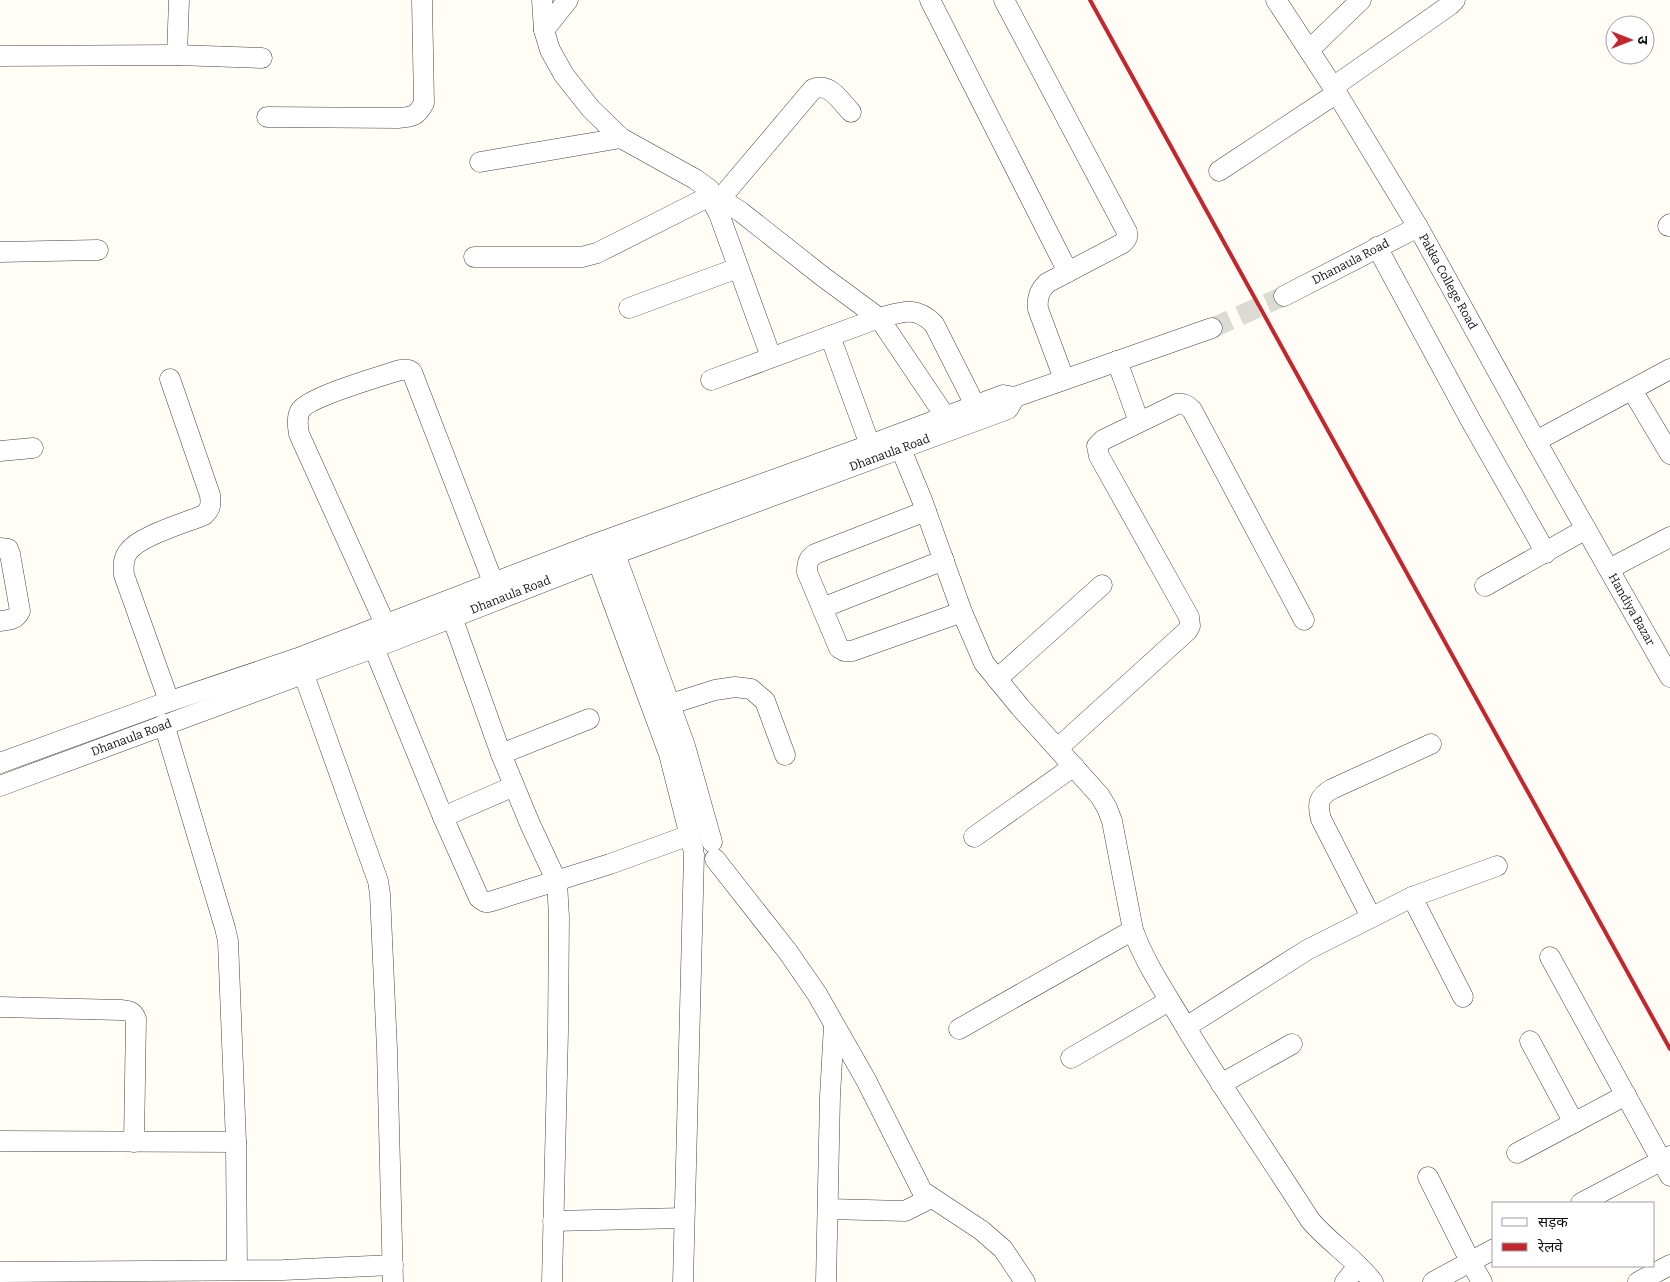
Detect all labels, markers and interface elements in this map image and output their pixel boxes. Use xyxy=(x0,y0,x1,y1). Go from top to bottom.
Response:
north arrow xyxy=(1605,15,1655,65)
text: उ xyxy=(1634,36,1651,45)
street label: Pakka College Road xyxy=(1416,231,1480,332)
street label: Dhanaula Road xyxy=(1310,236,1392,287)
street label: Dhanaula Road xyxy=(847,431,932,474)
street label: Handiya Bazar xyxy=(1606,571,1658,649)
street label: Dhanaula Road xyxy=(468,573,552,617)
street label: Dhanaula Road xyxy=(89,716,173,759)
legend xyxy=(1492,1202,1655,1267)
text: सड़क xyxy=(1538,1213,1568,1231)
text: रेलवे xyxy=(1537,1238,1563,1256)

